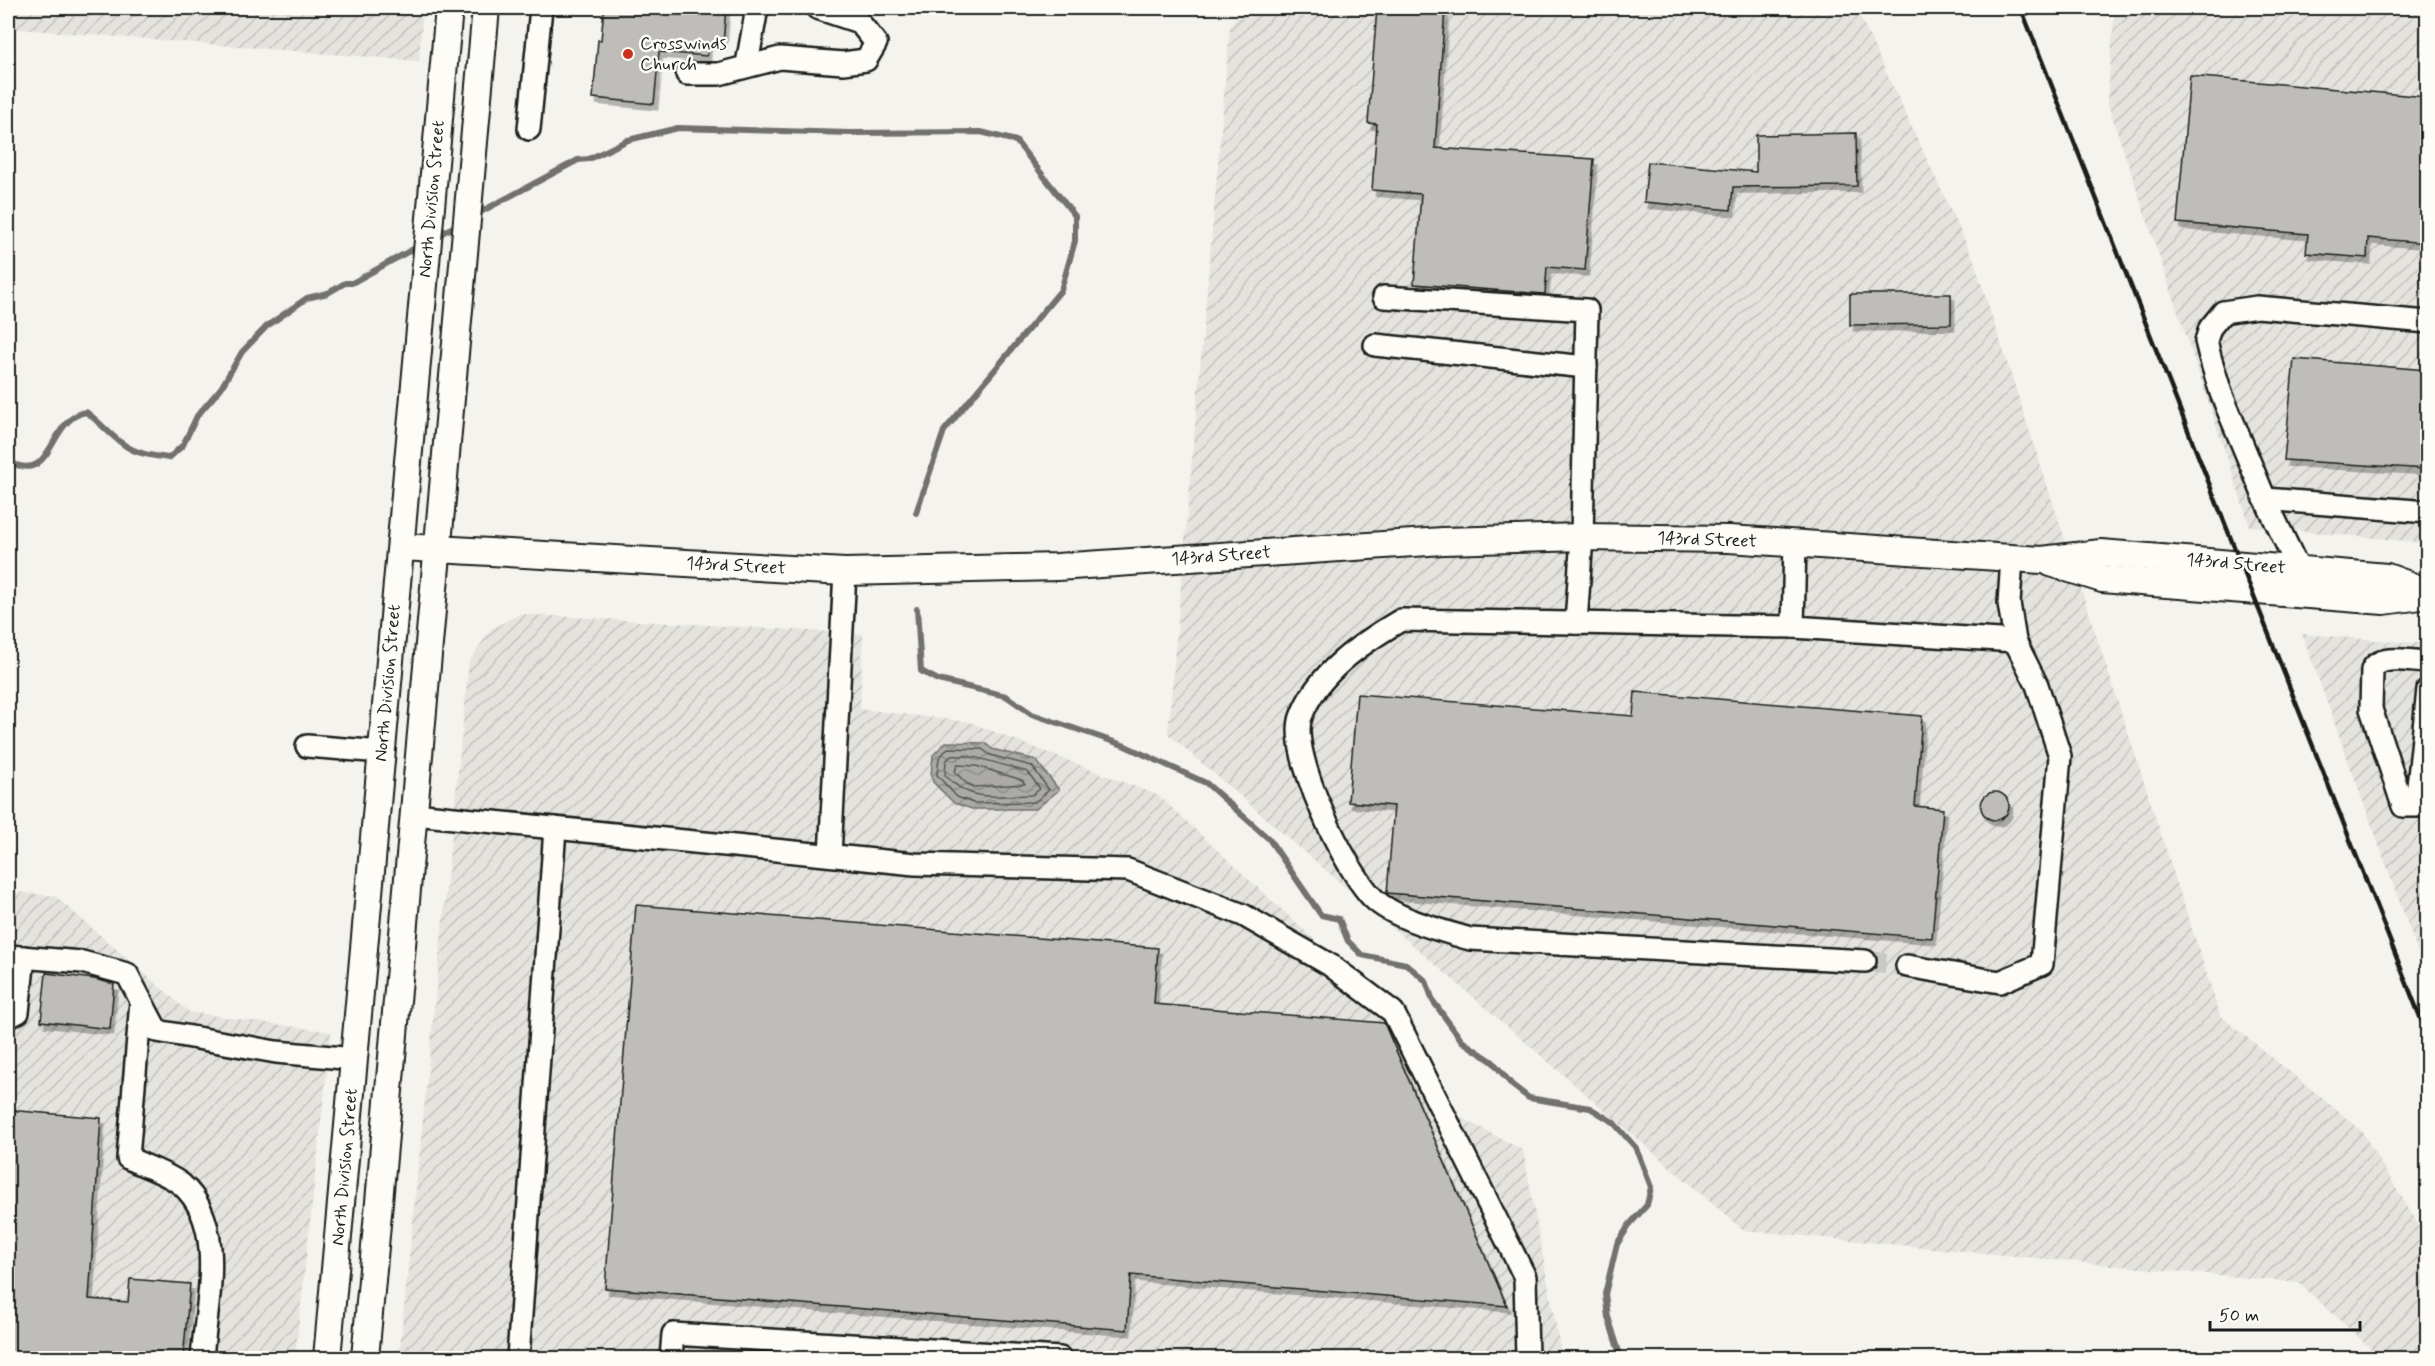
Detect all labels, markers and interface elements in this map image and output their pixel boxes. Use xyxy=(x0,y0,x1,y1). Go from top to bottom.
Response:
place label: Crosswinds Church xyxy=(640,32,727,77)
marker: Crosswinds Church xyxy=(621,47,635,61)
street label: North Division Street xyxy=(413,119,451,279)
street label: 143rd Street xyxy=(1657,526,1757,554)
street label: 143rd Street xyxy=(1170,541,1272,571)
street label: 143rd Street xyxy=(2185,548,2287,580)
street label: 143rd Street xyxy=(685,551,787,581)
street label: North Division Street xyxy=(369,603,407,763)
street label: North Division Street xyxy=(326,1087,364,1247)
scale bar xyxy=(2210,1294,2360,1332)
text: 50 m xyxy=(2219,1304,2259,1328)

